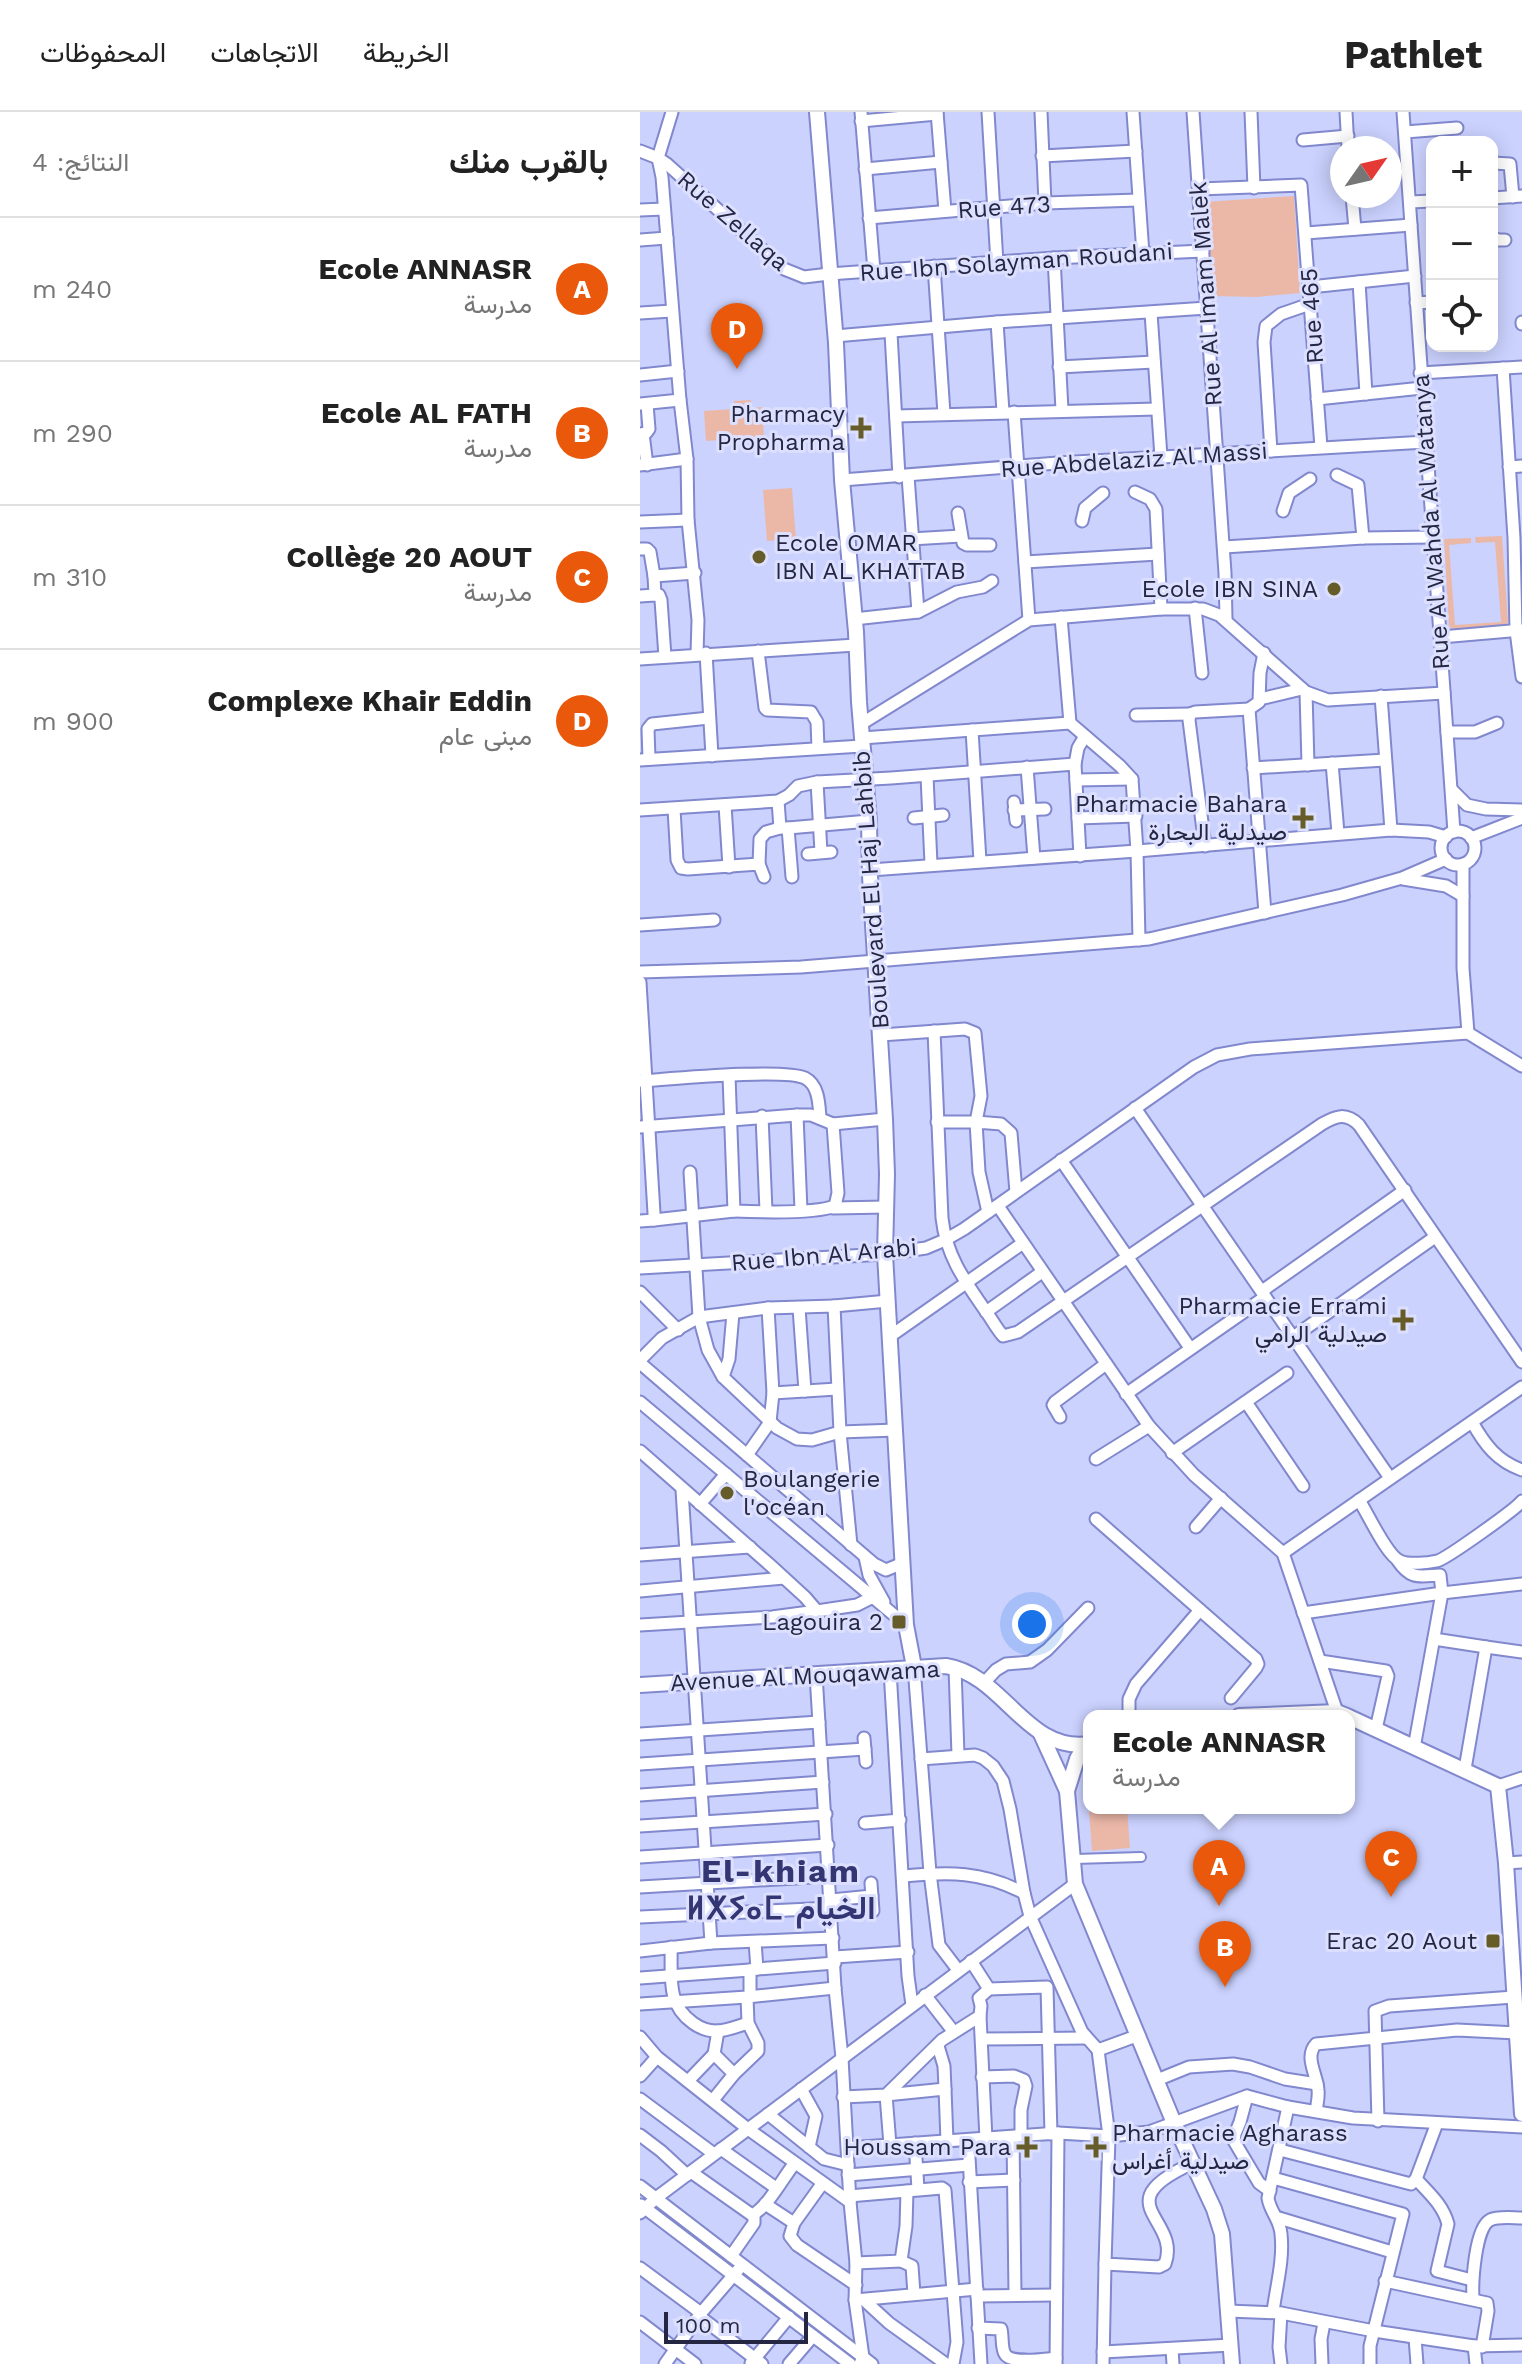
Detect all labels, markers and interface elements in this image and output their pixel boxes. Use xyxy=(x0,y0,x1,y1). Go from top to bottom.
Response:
text: Pathlet xyxy=(1344,33,1482,77)
text: المحفوظات xyxy=(40,36,166,69)
text: الاتجاهات xyxy=(210,36,319,69)
text: الخريطة xyxy=(363,36,449,69)
north arrow xyxy=(1330,136,1402,208)
map controls xyxy=(1426,136,1498,352)
button: + xyxy=(1426,136,1498,208)
text: بالقرب منك xyxy=(449,141,608,181)
text: النتائج: 4 xyxy=(32,147,129,177)
street label: Rue Zellaqa xyxy=(672,165,794,277)
street label: Rue Al Imam Malek xyxy=(1184,180,1228,407)
street label: Rue 473 xyxy=(956,190,1052,224)
button: − xyxy=(1426,208,1498,280)
street label: Rue Ibn Solayman Roudani xyxy=(858,237,1174,287)
text: Ecole ANNASR xyxy=(318,251,532,286)
street label: Rue 465 xyxy=(1295,267,1329,365)
text: 240 m xyxy=(32,274,112,304)
text: A xyxy=(573,274,591,304)
button: locate xyxy=(1426,280,1498,352)
text: مدرسة xyxy=(463,289,532,319)
pin: D xyxy=(711,303,763,369)
street label: Rue Al Wahda Al Watanya xyxy=(1407,373,1455,671)
text: Ecole AL FATH xyxy=(321,395,532,430)
place label: Pharmacy Propharma xyxy=(717,400,846,456)
text: 290 m xyxy=(32,418,113,448)
text: B xyxy=(573,418,591,448)
marker: Pharmacy Propharma xyxy=(852,419,870,437)
text: مدرسة xyxy=(463,433,532,463)
street label: Rue Abdelaziz Al Massi xyxy=(1000,437,1268,483)
place label: Ecole OMAR IBN AL KHATTAB xyxy=(775,529,966,585)
text: Collège 20 AOUT xyxy=(286,539,532,574)
marker: Ecole OMAR IBN AL KHATTAB xyxy=(750,548,768,566)
text: 310 m xyxy=(32,562,107,592)
text: C xyxy=(573,562,591,592)
place label: Ecole IBN SINA xyxy=(1141,575,1318,603)
text: مدرسة xyxy=(463,577,532,607)
marker: Ecole IBN SINA xyxy=(1325,580,1343,598)
text: Complexe Khair Eddin xyxy=(207,683,532,718)
text: 900 m xyxy=(32,706,114,736)
text: D xyxy=(573,706,591,736)
text: مبنى عام xyxy=(439,721,532,751)
street label: Boulevard El Haj Lahbib xyxy=(847,750,895,1030)
place label: Pharmacie Bahara صيدلية البحارة xyxy=(1075,790,1287,847)
marker: Pharmacie Bahara صيدلية البحارة xyxy=(1294,809,1312,827)
street label: Rue Ibn Al Arabi xyxy=(730,1233,918,1277)
place label: Pharmacie Errami صيدلية الرامي xyxy=(1178,1292,1387,1353)
marker: Pharmacie Errami صيدلية الرامي xyxy=(1394,1311,1412,1329)
place label: Boulangerie l'océan xyxy=(743,1465,880,1521)
marker: Boulangerie l'océan xyxy=(718,1484,736,1502)
your location xyxy=(1012,1604,1052,1644)
place label: Lagouira 2 xyxy=(762,1608,883,1636)
marker: Lagouira 2 xyxy=(890,1613,908,1631)
street label: Avenue Al Mouqawama xyxy=(669,1655,941,1697)
popup xyxy=(1083,1710,1355,1814)
text: Ecole ANNASR xyxy=(1112,1724,1326,1759)
text: مدرسة xyxy=(1112,1762,1181,1792)
pin: C xyxy=(1365,1831,1417,1897)
pin: A xyxy=(1193,1840,1245,1906)
district label: El-khiam ⵍⵅⵢⴰⵎ الخيام xyxy=(686,1852,876,1929)
pin: B xyxy=(1199,1921,1251,1987)
place label: Erac 20 Aout xyxy=(1326,1927,1477,1955)
marker: Erac 20 Aout xyxy=(1484,1932,1502,1950)
place label: Pharmacie Agharass صيدلية أغراس xyxy=(1112,2119,1348,2176)
place label: Houssam Para xyxy=(843,2133,1011,2161)
marker: Houssam Para xyxy=(1018,2138,1036,2156)
marker: Pharmacie Agharass صيدلية أغراس xyxy=(1087,2138,1105,2156)
scale bar xyxy=(664,2308,808,2344)
text: 100 m xyxy=(676,2313,740,2338)

